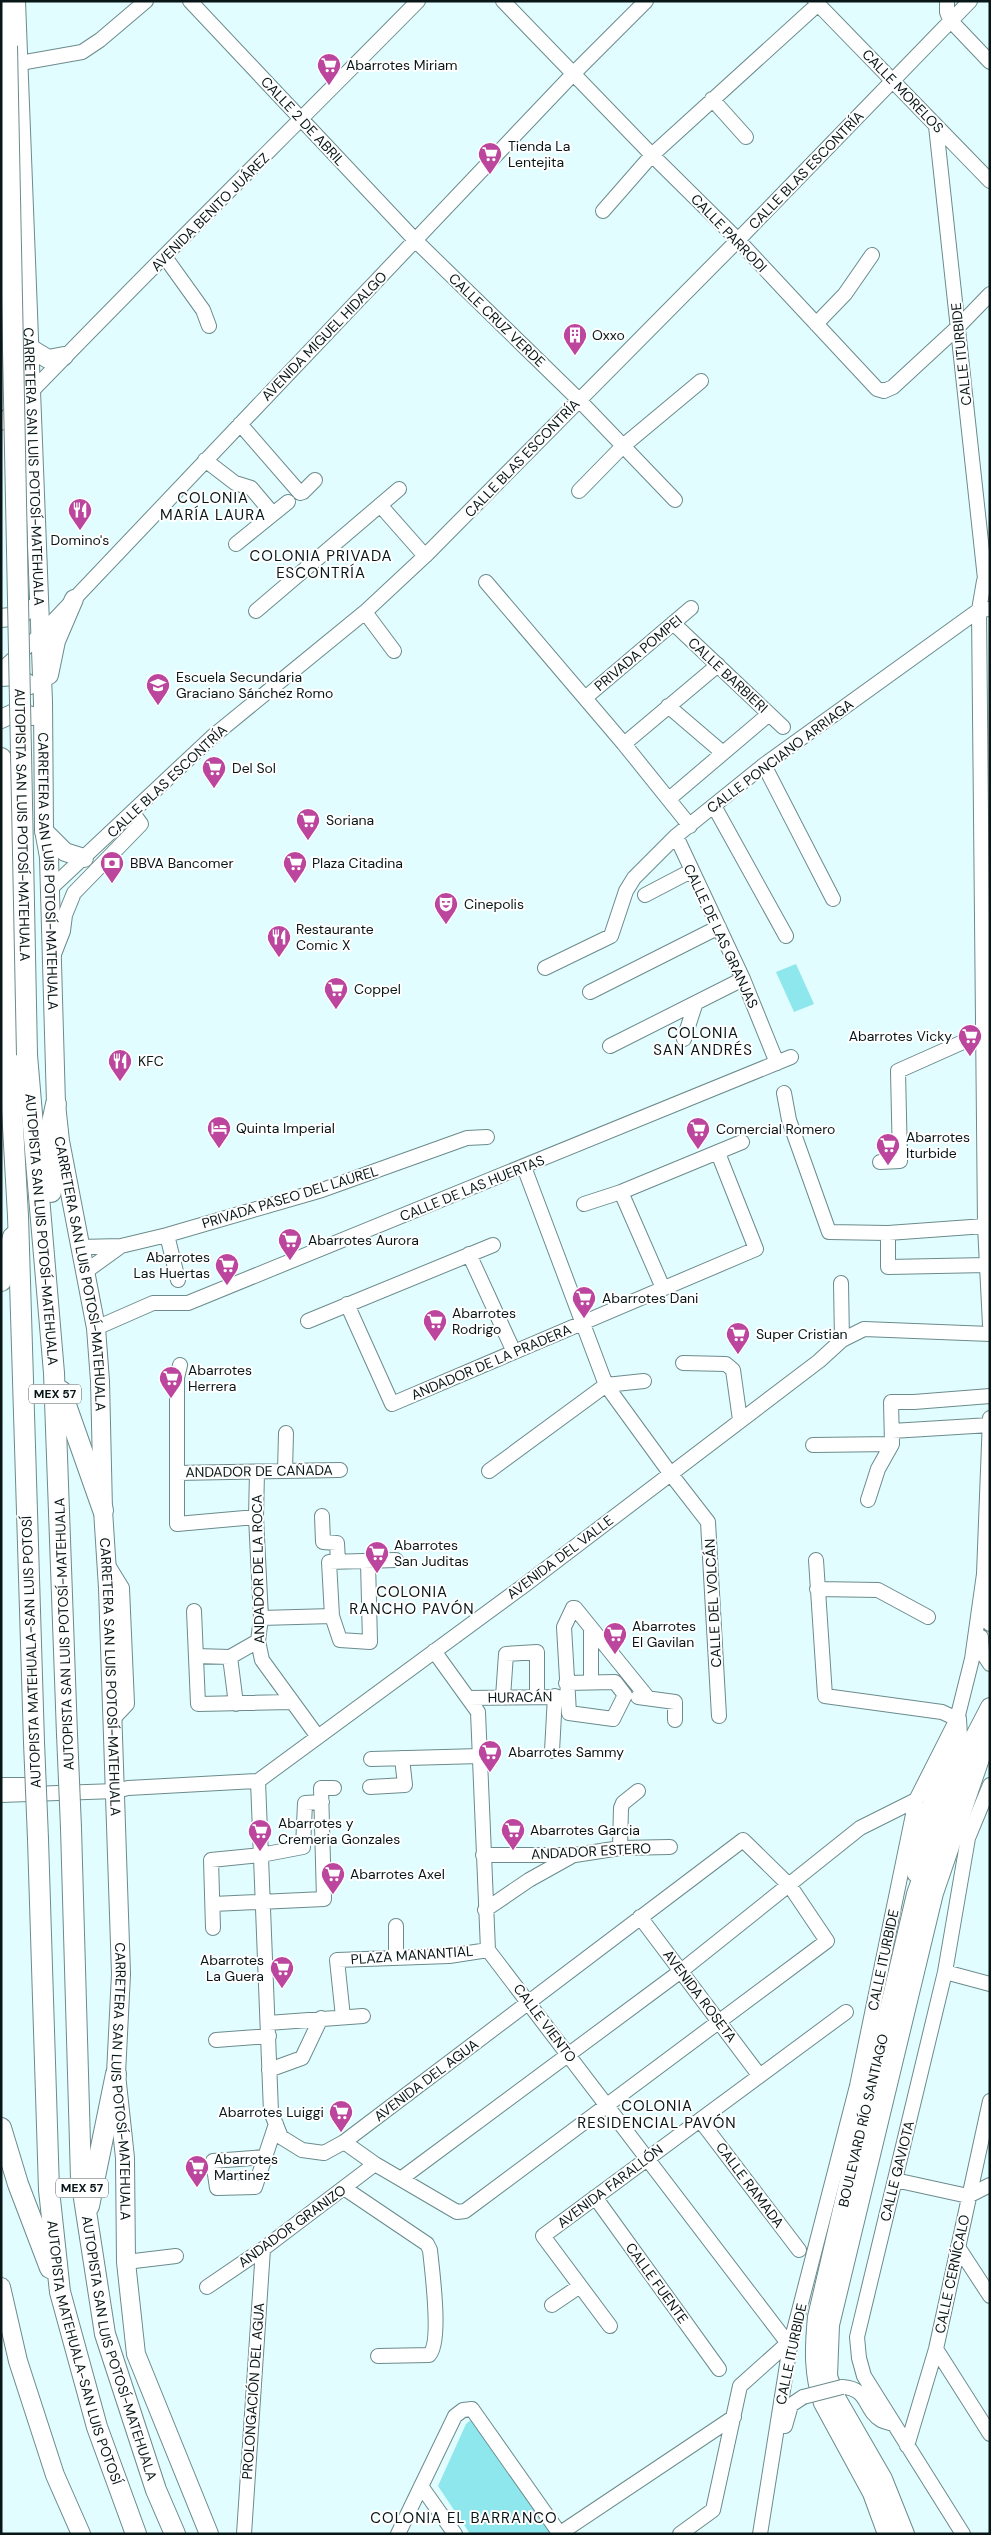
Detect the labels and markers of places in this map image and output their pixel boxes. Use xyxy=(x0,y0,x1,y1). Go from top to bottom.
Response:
supermarket icon: Abarrotes Miriam xyxy=(316,52,342,86)
place label: Abarrotes Miriam xyxy=(346,56,458,74)
place label: Tienda La Lentejita xyxy=(508,137,570,171)
supermarket icon: Tienda La Lentejita xyxy=(477,141,503,175)
building icon: Oxxo xyxy=(562,322,588,356)
place label: Oxxo xyxy=(592,326,625,344)
restaurant icon: Domino's xyxy=(67,497,93,531)
place label: Domino's xyxy=(51,531,109,549)
place label: Escuela Secundaria Graciano Sánchez Romo xyxy=(176,668,333,702)
school or university icon: Escuela Secundaria Graciano Sánchez Romo xyxy=(145,672,171,706)
supermarket icon: Del Sol xyxy=(201,755,227,789)
place label: Del Sol xyxy=(232,759,276,777)
supermarket icon: Soriana xyxy=(295,807,321,841)
place label: Soriana xyxy=(326,811,374,829)
bank icon: BBVA Bancomer xyxy=(99,850,125,884)
supermarket icon: Plaza Citadina xyxy=(282,850,308,884)
place label: BBVA Bancomer xyxy=(130,854,234,872)
place label: Plaza Citadina xyxy=(312,854,403,872)
theatre icon: Cinepolis xyxy=(433,891,459,925)
place label: Cinepolis xyxy=(464,895,524,913)
place label: Restaurante Comic X xyxy=(296,920,374,954)
restaurant icon: Restaurante Comic X xyxy=(266,924,292,958)
supermarket icon: Coppel xyxy=(323,976,349,1010)
place label: Coppel xyxy=(354,980,401,998)
supermarket icon: Abarrotes Vicky xyxy=(957,1023,983,1057)
place label: Abarrotes Vicky xyxy=(849,1027,952,1045)
restaurant icon: KFC xyxy=(107,1048,133,1082)
place label: KFC xyxy=(138,1052,164,1070)
hotel icon: Quinta Imperial xyxy=(206,1115,232,1149)
supermarket icon: Comercial Romero xyxy=(685,1116,711,1150)
place label: Quinta Imperial xyxy=(236,1119,335,1137)
place label: Comercial Romero xyxy=(716,1120,835,1138)
place label: Abarrotes Iturbide xyxy=(906,1128,970,1162)
supermarket icon: Abarrotes Iturbide xyxy=(875,1132,901,1166)
supermarket icon: Abarrotes Aurora xyxy=(277,1227,303,1261)
place label: Abarrotes Aurora xyxy=(308,1231,419,1249)
place label: Abarrotes Las Huertas xyxy=(133,1248,210,1282)
supermarket icon: Abarrotes Las Huertas xyxy=(214,1252,240,1286)
supermarket icon: Abarrotes Dani xyxy=(571,1285,597,1319)
place label: Abarrotes Dani xyxy=(602,1289,698,1307)
place label: Abarrotes Rodrigo xyxy=(452,1304,516,1338)
supermarket icon: Abarrotes Rodrigo xyxy=(422,1308,448,1342)
supermarket icon: Super Cristian xyxy=(725,1321,751,1355)
place label: Super Cristian xyxy=(756,1325,848,1343)
place label: Abarrotes Herrera xyxy=(188,1361,252,1395)
supermarket icon: Abarrotes Herrera xyxy=(158,1365,184,1399)
place label: Abarrotes San Juditas xyxy=(394,1536,469,1570)
supermarket icon: Abarrotes San Juditas xyxy=(364,1540,390,1574)
place label: Abarrotes El Gavilan xyxy=(632,1617,696,1651)
supermarket icon: Abarrotes El Gavilan xyxy=(602,1621,628,1655)
supermarket icon: Abarrotes Sammy xyxy=(477,1739,503,1773)
place label: Abarrotes Sammy xyxy=(508,1743,624,1761)
place label: Abarrotes y Cremeria Gonzales xyxy=(278,1814,400,1848)
supermarket icon: Abarrotes Garcia xyxy=(500,1817,526,1851)
supermarket icon: Abarrotes y Cremeria Gonzales xyxy=(247,1818,273,1852)
place label: Abarrotes Garcia xyxy=(530,1821,640,1839)
supermarket icon: Abarrotes Axel xyxy=(320,1861,346,1895)
place label: Abarrotes Axel xyxy=(350,1865,445,1883)
place label: Abarrotes La Guera xyxy=(200,1951,264,1985)
supermarket icon: Abarrotes La Guera xyxy=(269,1955,295,1989)
supermarket icon: Abarrotes Luiggi xyxy=(328,2099,354,2133)
place label: Abarrotes Luiggi xyxy=(218,2103,324,2121)
place label: Abarrotes Martinez xyxy=(214,2150,278,2184)
supermarket icon: Abarrotes Martinez xyxy=(184,2154,210,2188)

